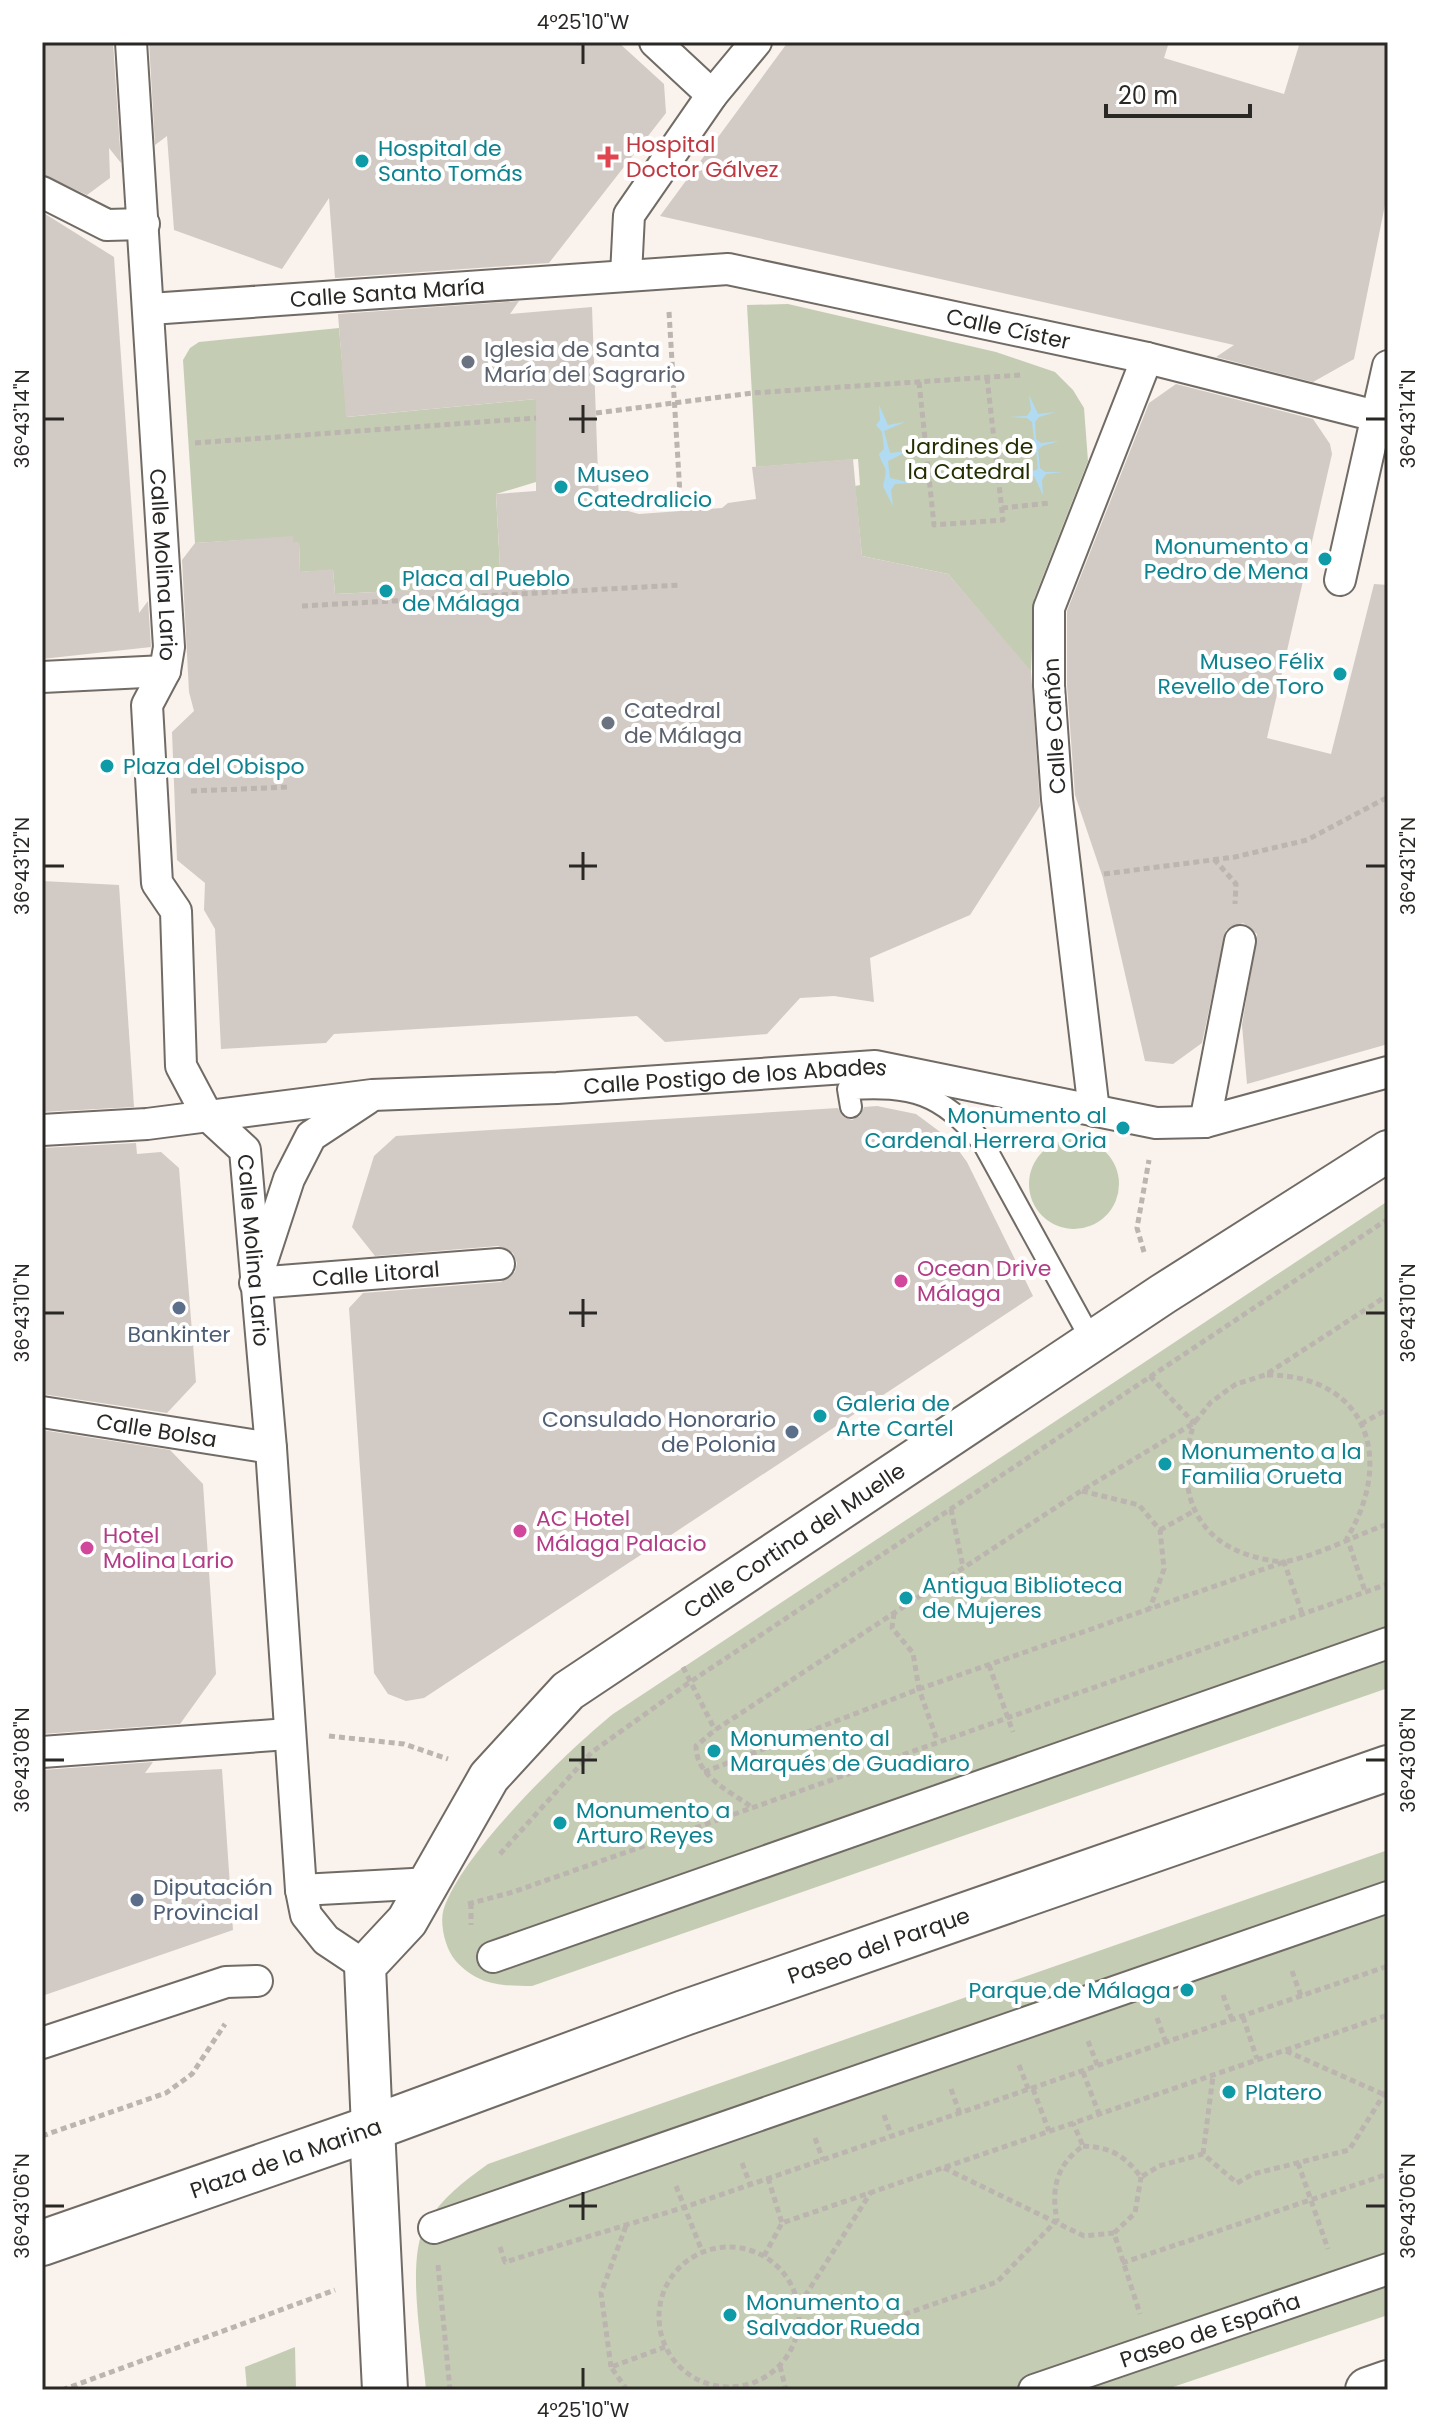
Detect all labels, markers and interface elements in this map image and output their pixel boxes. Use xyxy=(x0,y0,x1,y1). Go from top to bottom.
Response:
text: 4°25'10"W xyxy=(537,8,630,36)
scale bar xyxy=(1106,68,1250,118)
text: 20 m xyxy=(1118,79,1178,112)
place label: Hospital Doctor Gálvez xyxy=(626,129,779,185)
place label: Hospital de Santo Tomás xyxy=(378,133,523,189)
marker: Hospital Doctor Gálvez xyxy=(597,146,619,168)
marker: Hospital de Santo Tomás xyxy=(353,152,371,170)
street label: Calle Santa María xyxy=(289,271,486,315)
street label: Calle Císter xyxy=(943,301,1073,357)
place label: Iglesia de Santa María del Sagrario xyxy=(484,334,685,390)
marker: Iglesia de Santa María del Sagrario xyxy=(459,353,477,371)
text: 36°43'14"N xyxy=(8,369,36,469)
text: 36°43'14"N xyxy=(1394,369,1422,469)
park label: Jardines de la Catedral xyxy=(905,431,1033,487)
place label: Museo Catedralicio xyxy=(577,459,712,515)
street label: Calle Molina Lario xyxy=(142,468,184,664)
marker: Museo Catedralicio xyxy=(552,478,570,496)
place label: Monumento a Pedro de Mena xyxy=(1144,531,1309,587)
marker: Monumento a Pedro de Mena xyxy=(1316,550,1334,568)
place label: Placa al Pueblo de Málaga xyxy=(402,563,570,619)
marker: Placa al Pueblo de Málaga xyxy=(377,582,395,600)
place label: Museo Félix Revello de Toro xyxy=(1158,646,1324,702)
street label: Calle Cañón xyxy=(1035,657,1074,795)
marker: Museo Félix Revello de Toro xyxy=(1331,665,1349,683)
place label: Catedral de Málaga xyxy=(624,695,742,751)
marker: Catedral de Málaga xyxy=(599,714,617,732)
place label: Plaza del Obispo xyxy=(123,751,305,782)
marker: Plaza del Obispo xyxy=(98,757,116,775)
text: 36°43'12"N xyxy=(8,817,36,915)
text: 36°43'12"N xyxy=(1394,817,1422,915)
street label: Calle Postigo de los Abades xyxy=(582,1051,890,1102)
place label: Monumento al Cardenal Herrera Oria xyxy=(865,1100,1107,1156)
marker: Monumento al Cardenal Herrera Oria xyxy=(1114,1119,1132,1137)
street label: Calle Molina Lario xyxy=(229,1153,277,1348)
place label: Ocean Drive Málaga xyxy=(917,1253,1051,1309)
street label: Calle Litoral xyxy=(311,1254,441,1295)
text: 36°43'10"N xyxy=(8,1263,36,1363)
text: 36°43'10"N xyxy=(1394,1263,1422,1363)
marker: Ocean Drive Málaga xyxy=(892,1272,910,1290)
marker: Bankinter xyxy=(170,1299,188,1317)
place label: Bankinter xyxy=(127,1319,231,1350)
place label: Galeria de Arte Cartel xyxy=(836,1388,954,1444)
place label: Consulado Honorario de Polonia xyxy=(542,1404,776,1460)
street label: Calle Bolsa xyxy=(94,1406,219,1455)
marker: Galeria de Arte Cartel xyxy=(811,1407,829,1425)
marker: Consulado Honorario de Polonia xyxy=(783,1423,801,1441)
place label: Monumento a la Familia Orueta xyxy=(1181,1436,1362,1492)
street label: Calle Cortina del Muelle xyxy=(677,1455,911,1626)
marker: Monumento a la Familia Orueta xyxy=(1156,1455,1174,1473)
place label: AC Hotel Málaga Palacio xyxy=(536,1503,706,1559)
place label: Hotel Molina Lario xyxy=(103,1520,234,1576)
marker: AC Hotel Málaga Palacio xyxy=(511,1522,529,1540)
marker: Hotel Molina Lario xyxy=(78,1539,96,1557)
place label: Antigua Biblioteca de Mujeres xyxy=(922,1570,1123,1626)
marker: Antigua Biblioteca de Mujeres xyxy=(897,1589,915,1607)
text: 36°43'08"N xyxy=(8,1707,36,1813)
text: 36°43'08"N xyxy=(1394,1707,1422,1813)
place label: Monumento al Marqués de Guadiaro xyxy=(730,1723,970,1779)
marker: Monumento al Marqués de Guadiaro xyxy=(705,1742,723,1760)
place label: Monumento a Arturo Reyes xyxy=(576,1795,730,1851)
marker: Monumento a Arturo Reyes xyxy=(551,1814,569,1832)
place label: Diputación Provincial xyxy=(153,1872,273,1928)
marker: Diputación Provincial xyxy=(128,1891,146,1909)
street label: Paseo del Parque xyxy=(783,1900,974,1992)
place label: Parque de Málaga xyxy=(968,1975,1171,2006)
marker: Parque de Málaga xyxy=(1178,1981,1196,1999)
place label: Platero xyxy=(1245,2077,1322,2108)
marker: Platero xyxy=(1220,2083,1238,2101)
street label: Plaza de la Marina xyxy=(186,2111,386,2206)
text: 36°43'06"N xyxy=(8,2153,36,2259)
text: 36°43'06"N xyxy=(1394,2153,1422,2259)
street label: Paseo de España xyxy=(1116,2285,1304,2375)
place label: Monumento a Salvador Rueda xyxy=(746,2287,920,2343)
marker: Monumento a Salvador Rueda xyxy=(721,2306,739,2324)
text: 4°25'10"W xyxy=(537,2396,630,2424)

